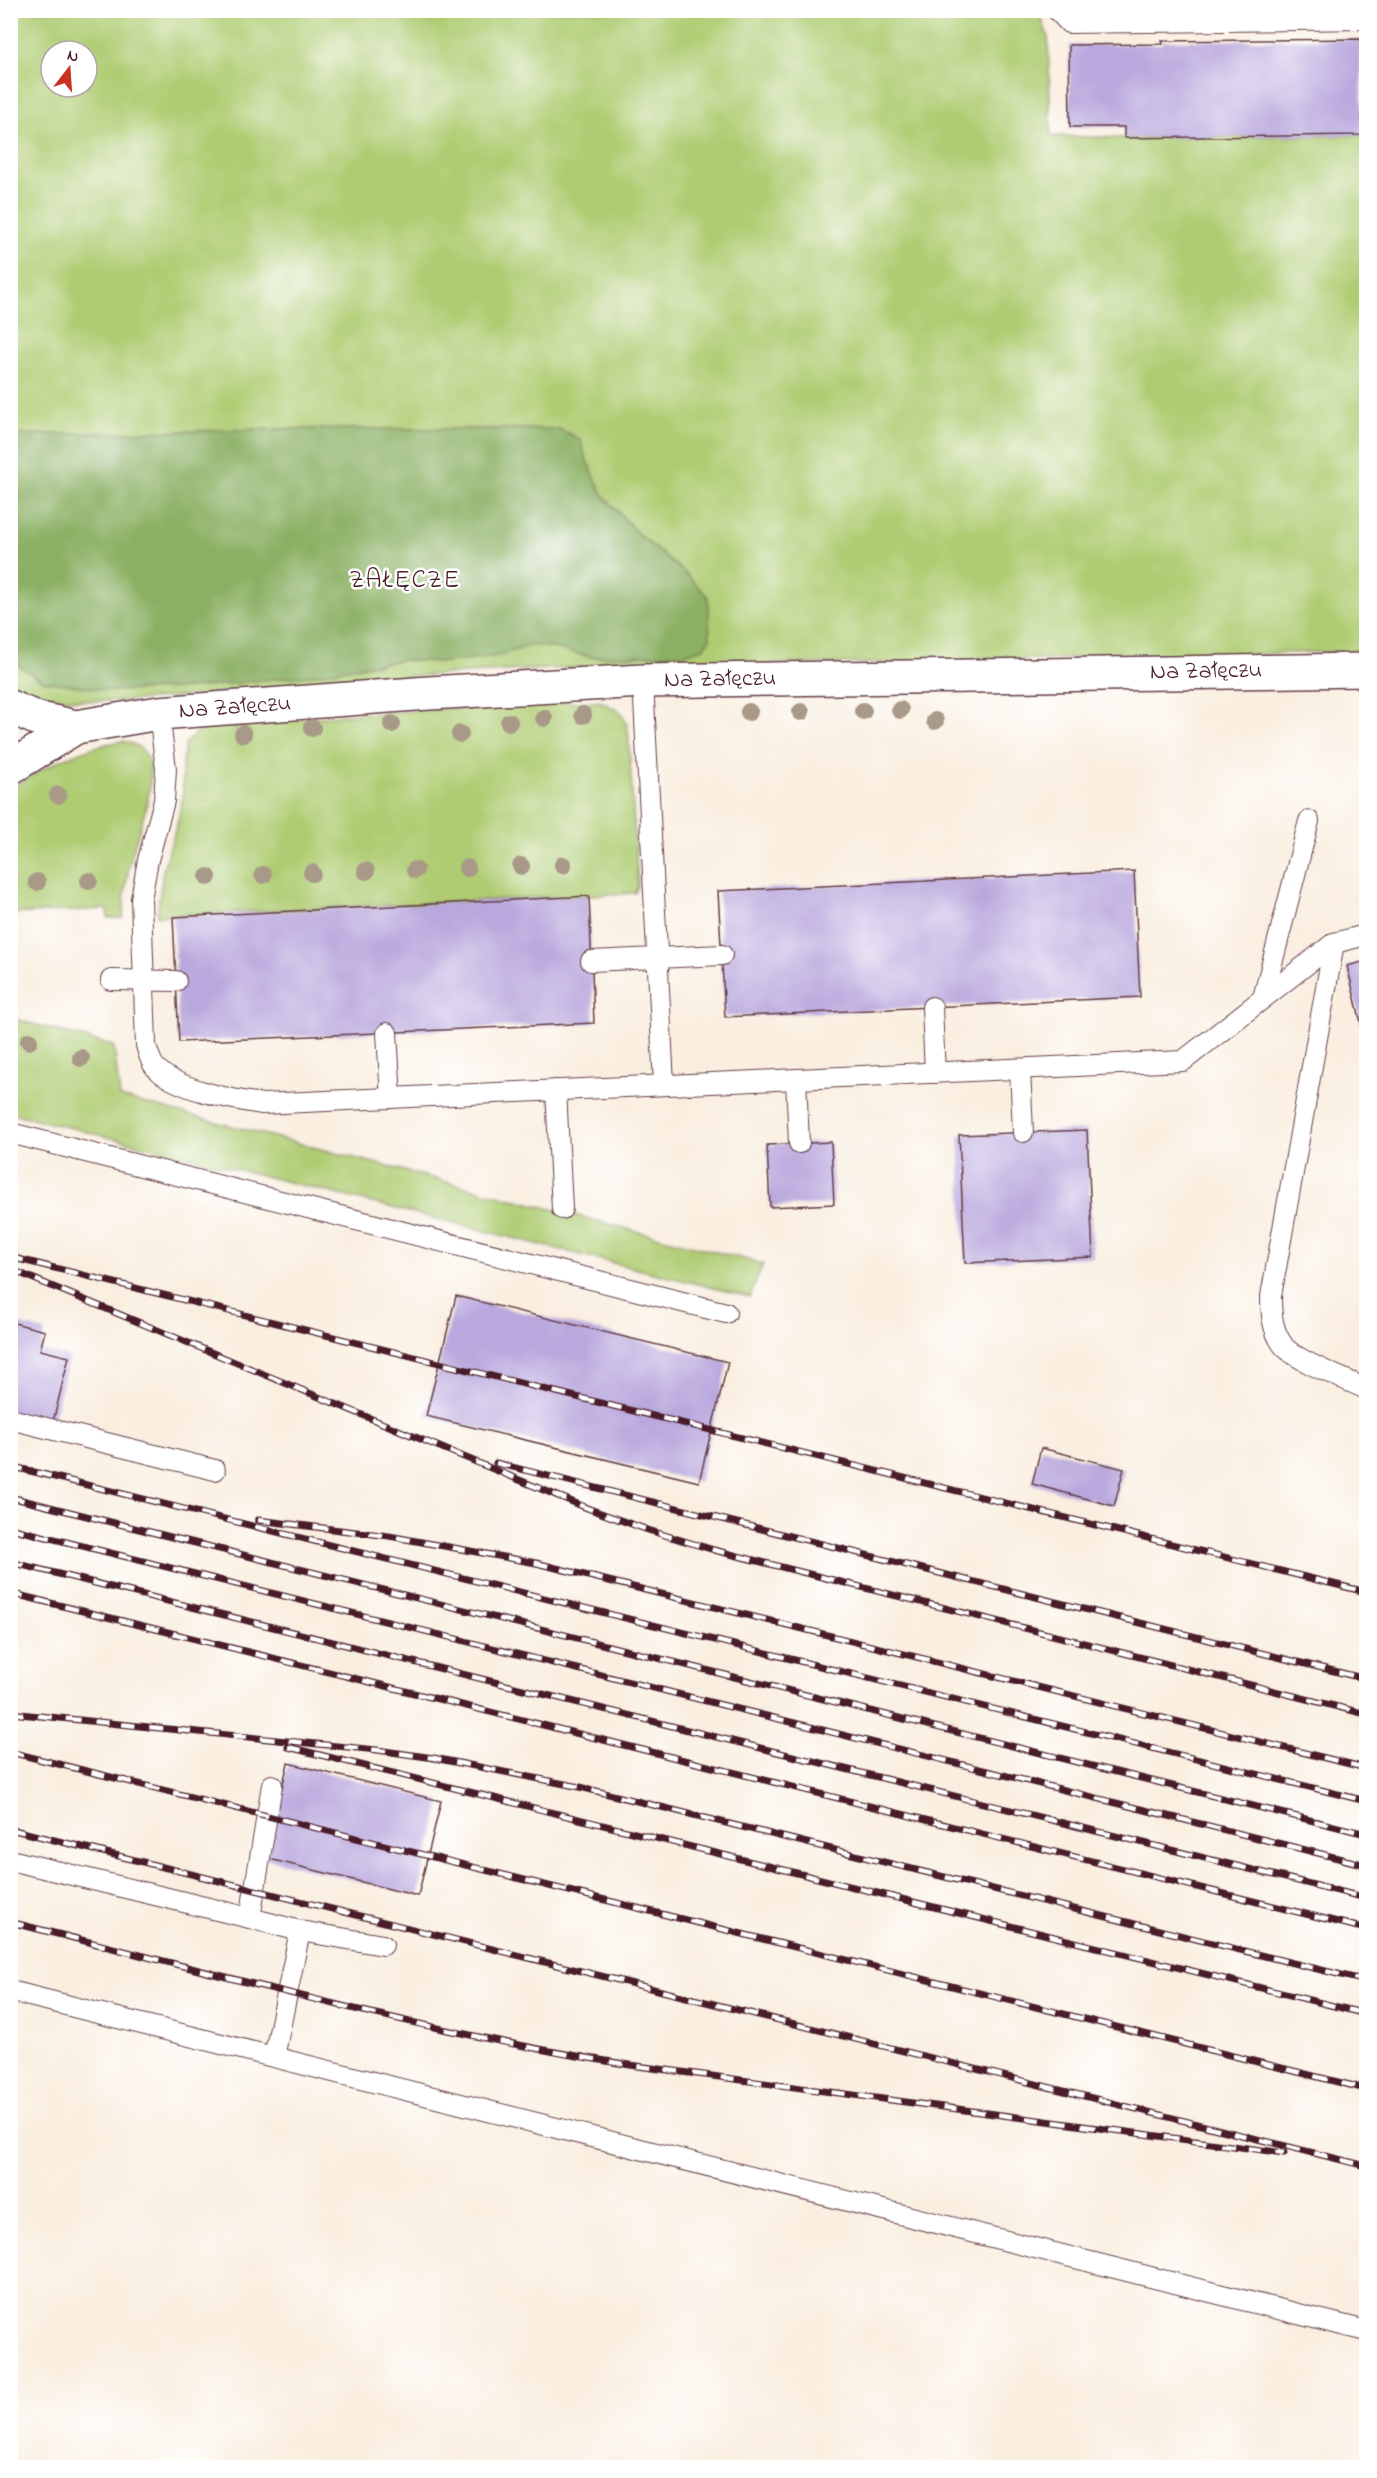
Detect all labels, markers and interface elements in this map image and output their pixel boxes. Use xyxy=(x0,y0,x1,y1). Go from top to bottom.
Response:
north arrow xyxy=(39,39,99,99)
text: N xyxy=(64,44,82,70)
district label: ZAŁĘCZE xyxy=(349,562,461,600)
street label: Na Załęczu xyxy=(1150,654,1262,690)
street label: Na Załęczu xyxy=(664,662,776,698)
street label: Na Załęczu xyxy=(178,687,292,729)

